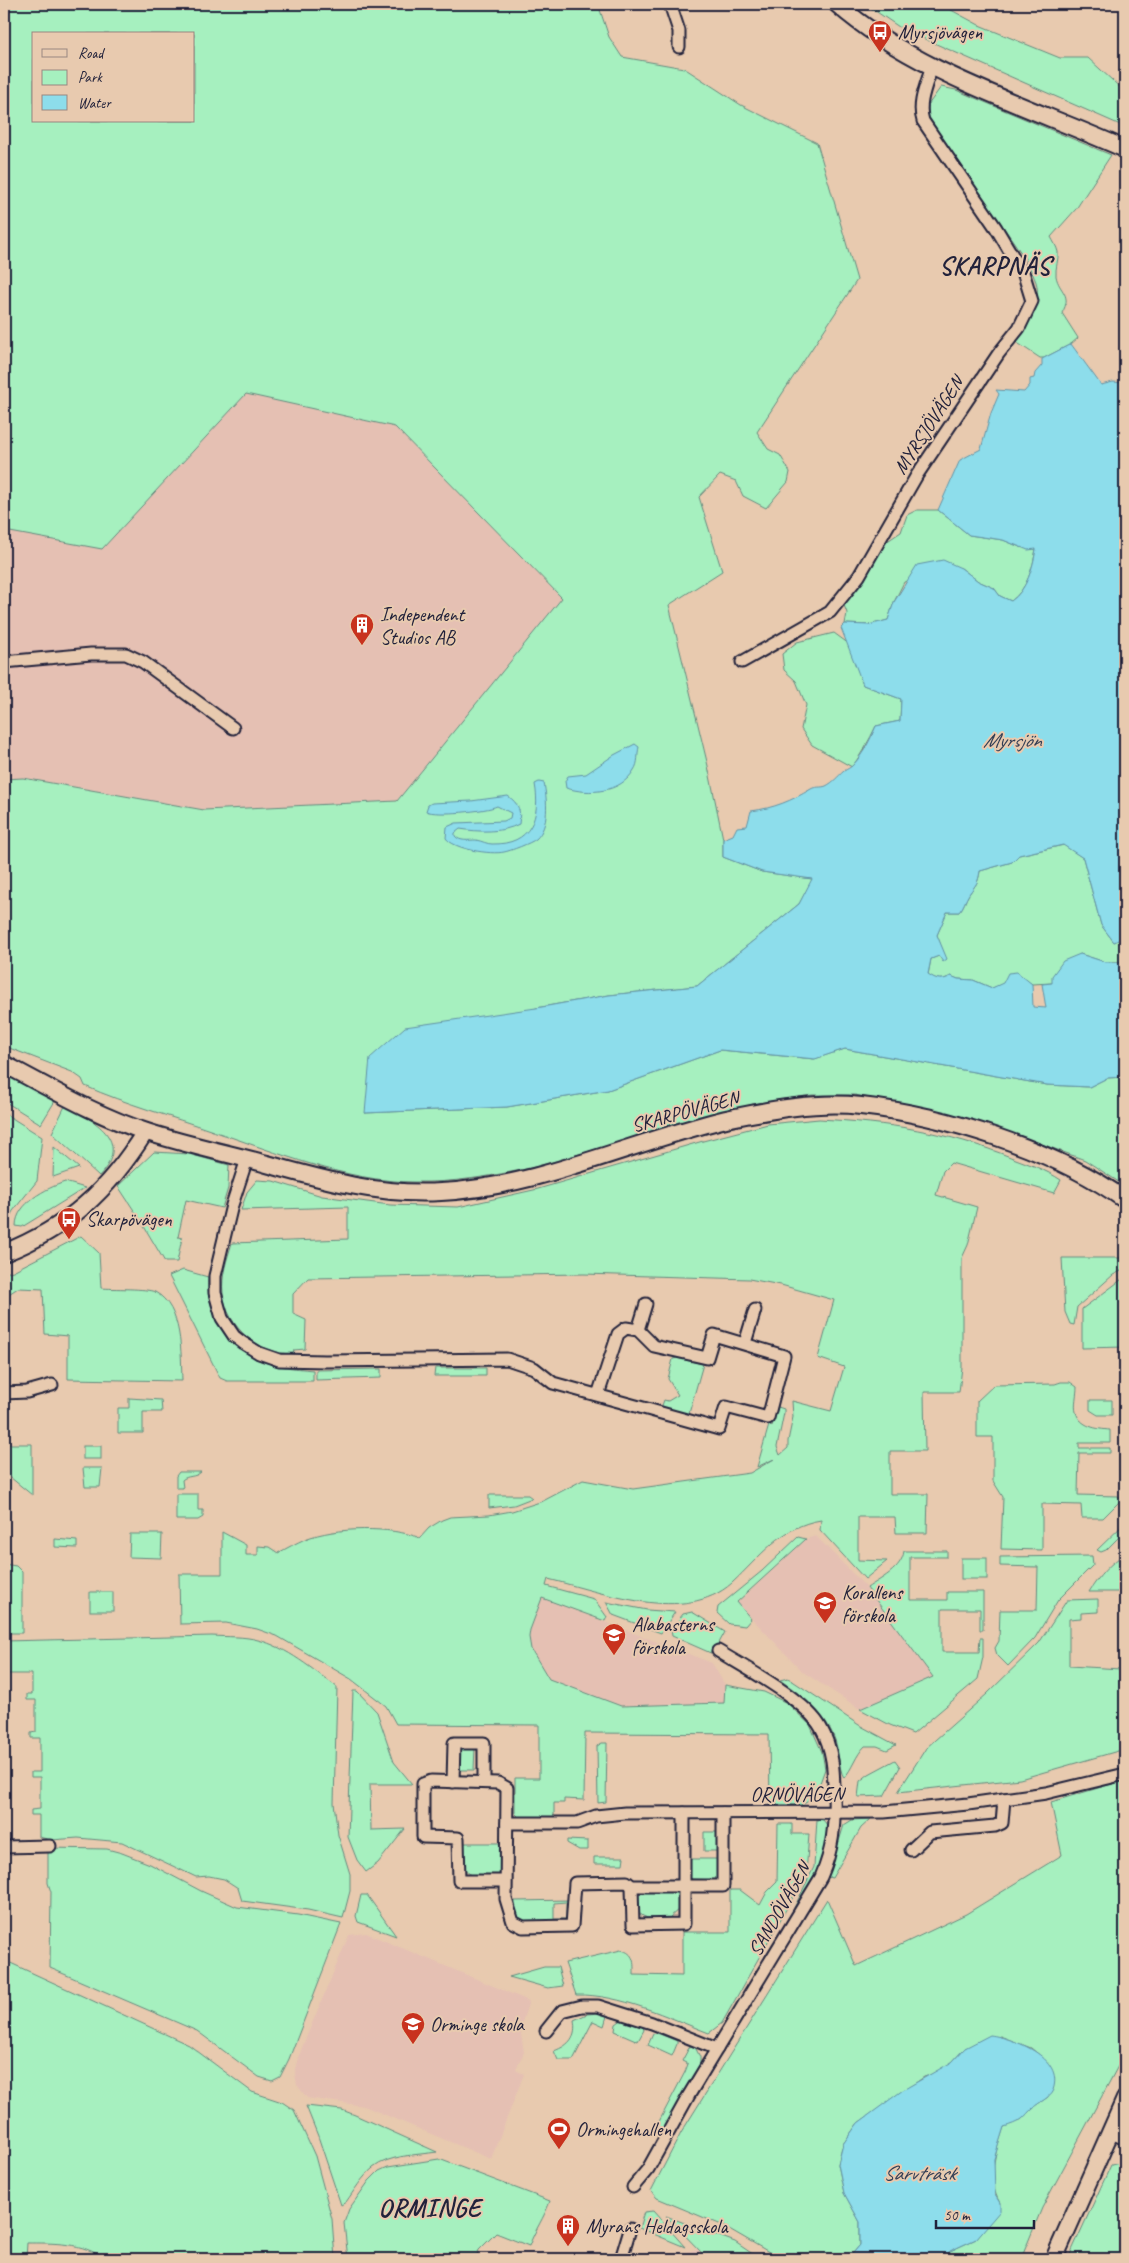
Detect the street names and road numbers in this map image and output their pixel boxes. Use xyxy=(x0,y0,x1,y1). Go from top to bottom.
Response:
street label: MYRSJÖVÄGEN xyxy=(888,369,971,479)
street label: SKARPÖVÄGEN xyxy=(629,1084,744,1138)
street label: ORNÖVÄGEN xyxy=(750,1782,846,1807)
street label: SANDÖVÄGEN xyxy=(743,1856,818,1960)

